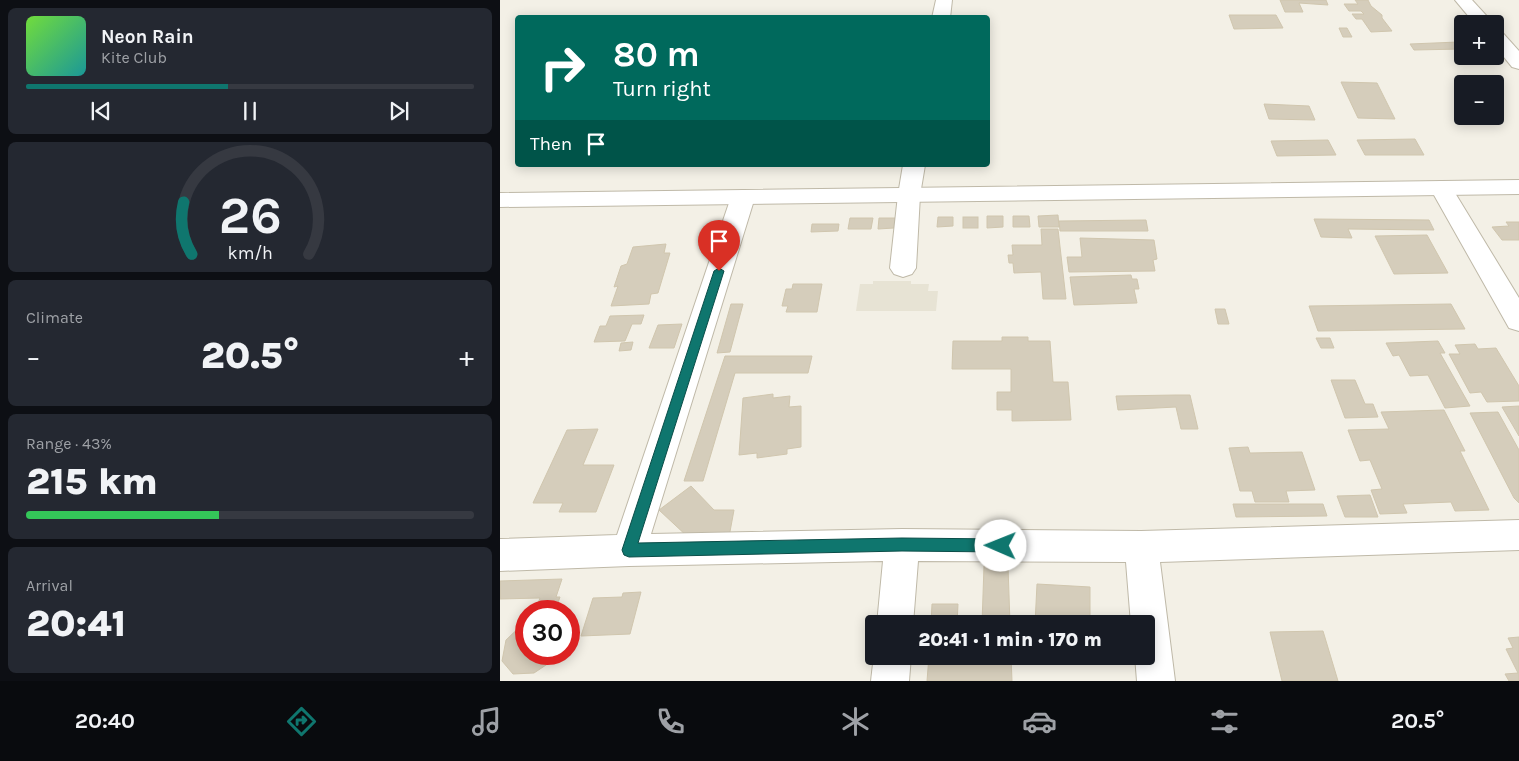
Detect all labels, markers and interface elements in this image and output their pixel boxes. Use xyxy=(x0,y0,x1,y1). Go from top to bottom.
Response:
map controls xyxy=(1454,15,1504,125)
button: + xyxy=(1454,15,1504,65)
text: Neon Rain xyxy=(101,26,194,48)
text: 80 m xyxy=(613,34,700,75)
icon: right xyxy=(530,35,595,100)
text: Kite Club xyxy=(101,48,167,67)
button: − xyxy=(1454,75,1504,125)
text: Turn right xyxy=(613,76,711,102)
icon: previous xyxy=(87,97,115,125)
icon: pause xyxy=(236,97,264,125)
icon: next xyxy=(385,97,413,125)
icon: arrive xyxy=(582,130,610,158)
text: Then xyxy=(530,133,572,155)
text: 26 xyxy=(218,185,282,246)
pin xyxy=(698,220,740,271)
icon: arrive xyxy=(705,227,733,255)
text: km/h xyxy=(227,243,273,264)
text: Climate xyxy=(26,308,83,327)
text: 20.5° xyxy=(201,333,299,378)
text: − xyxy=(26,340,41,373)
text: + xyxy=(459,340,474,373)
text: Range · 43% xyxy=(26,434,112,453)
text: 215 km xyxy=(26,459,158,504)
position arrow xyxy=(974,519,1026,571)
text: Arrival xyxy=(26,576,73,595)
speed limit sign: 30 xyxy=(515,600,580,665)
text: 20:41 xyxy=(26,601,126,646)
text: 20:41 · 1 min · 170 m xyxy=(918,629,1102,651)
icon: directions xyxy=(284,704,319,739)
icon: music xyxy=(469,704,504,739)
icon: phone xyxy=(653,704,688,739)
icon: climate xyxy=(838,704,873,739)
icon: car xyxy=(1022,704,1057,739)
icon: filters xyxy=(1207,704,1242,739)
text: 20:40 xyxy=(75,708,135,734)
text: 20.5° xyxy=(1391,708,1444,734)

